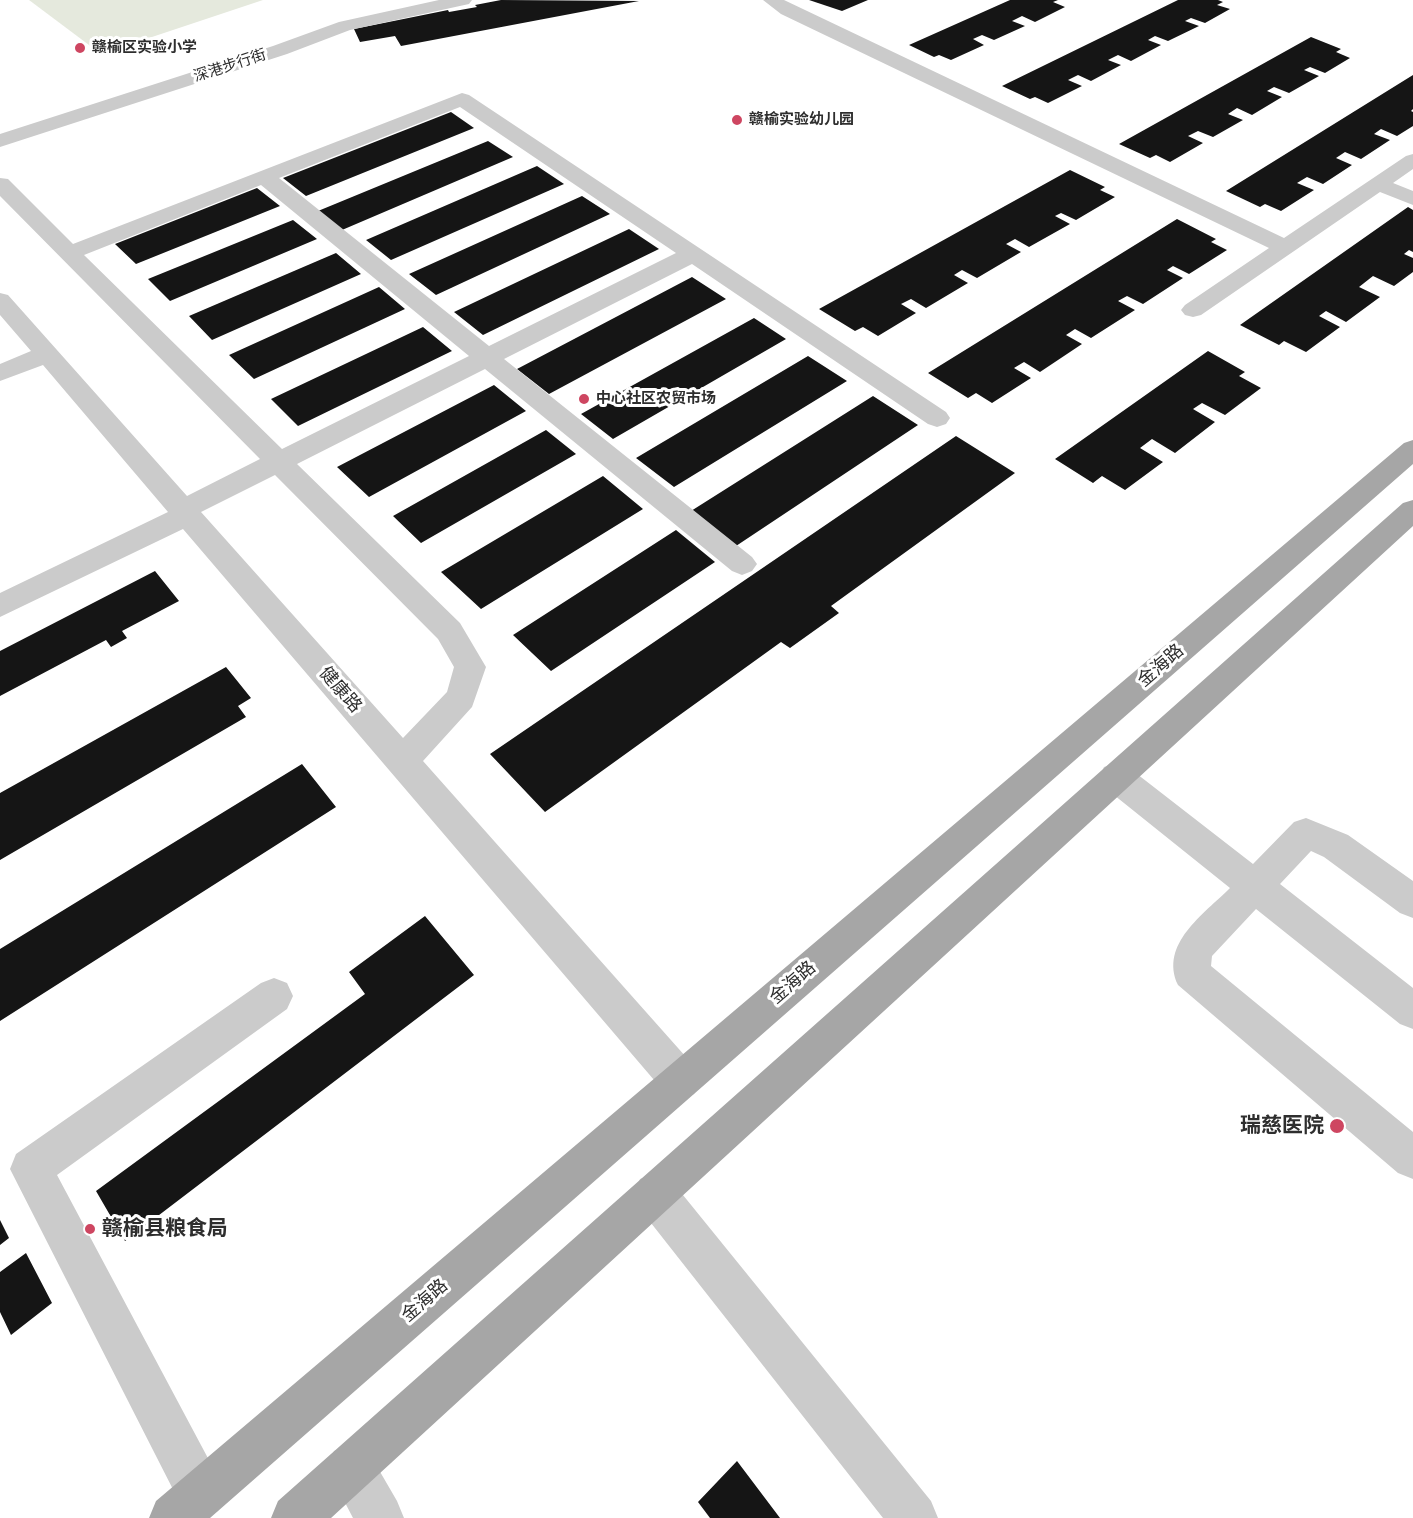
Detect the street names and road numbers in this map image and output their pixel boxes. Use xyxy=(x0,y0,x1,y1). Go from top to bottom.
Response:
street label: 深港步行街 xyxy=(192,46,268,86)
street label: 金海路 xyxy=(1134,640,1188,692)
street label: 健康路 xyxy=(314,663,366,717)
street label: 金海路 xyxy=(766,957,820,1009)
street label: 金海路 xyxy=(398,1275,452,1327)

